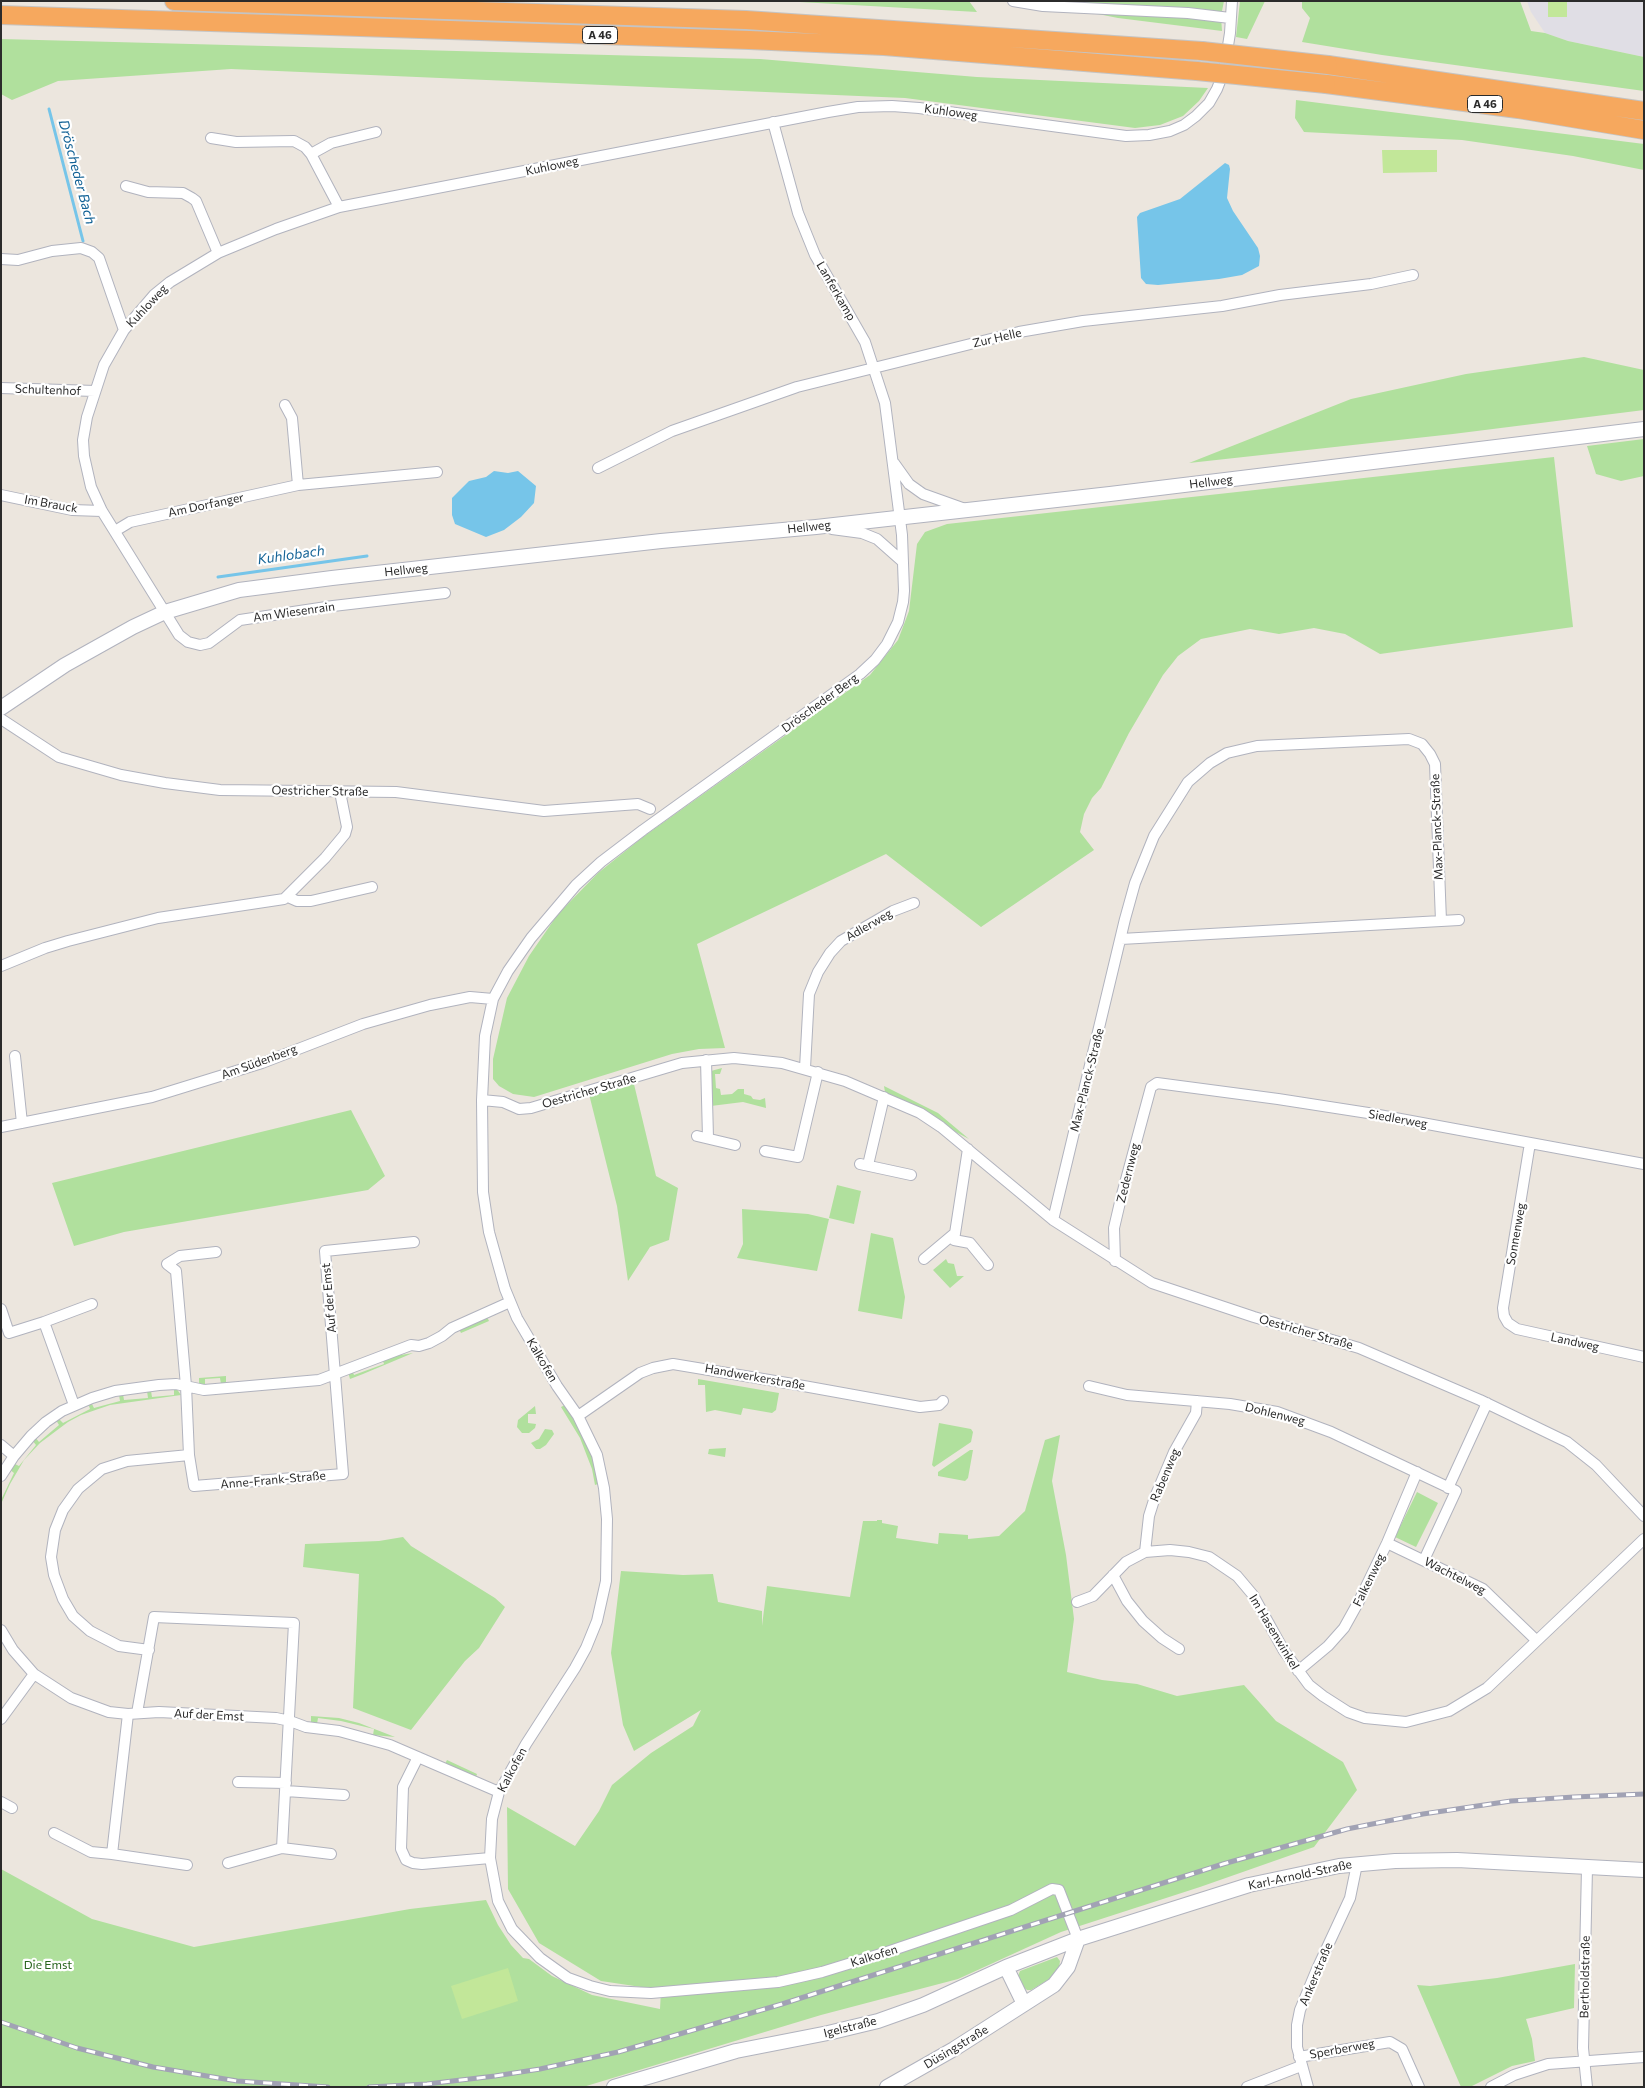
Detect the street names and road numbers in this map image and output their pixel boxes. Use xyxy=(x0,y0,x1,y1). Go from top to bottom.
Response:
road number: A 46 xyxy=(582,26,618,44)
road number: A 46 xyxy=(1468,96,1502,112)
street label: Kuhloweg xyxy=(923,101,979,123)
street label: Kuhloweg xyxy=(524,153,580,179)
street label: Lanferkamp xyxy=(813,259,859,323)
street label: Kuhloweg xyxy=(123,281,171,331)
street label: Zur Helle xyxy=(971,325,1023,351)
street label: Schultenhof xyxy=(15,382,81,398)
street label: Hellweg xyxy=(1188,472,1234,492)
street label: Am Dorfanger xyxy=(167,490,245,520)
street label: Im Brauck xyxy=(23,492,79,516)
street label: Hellweg xyxy=(787,518,831,536)
street label: Hellweg xyxy=(384,561,428,579)
street label: Am Wiesenrain xyxy=(252,599,336,625)
street label: Dröscheder Berg xyxy=(779,670,861,736)
street label: Max-Planck-Straße xyxy=(1428,774,1446,880)
street label: Oestricher Straße xyxy=(271,783,369,799)
street label: Adlerweg xyxy=(843,906,895,944)
street label: Max-Planck-Straße xyxy=(1067,1027,1107,1133)
street label: Am Südenberg xyxy=(219,1042,299,1082)
street label: Oestricher Straße xyxy=(540,1071,638,1111)
street label: Siedlerweg xyxy=(1367,1107,1429,1131)
street label: Zedernweg xyxy=(1114,1141,1142,1205)
street label: Sonnenweg xyxy=(1503,1202,1529,1266)
street label: Auf der Emst xyxy=(319,1262,339,1334)
street label: Oestricher Straße xyxy=(1257,1312,1355,1352)
street label: Landweg xyxy=(1549,1330,1601,1354)
street label: Kalkofen xyxy=(523,1336,561,1384)
street label: Handwerkerstraße xyxy=(704,1361,806,1393)
street label: Dohlenweg xyxy=(1244,1400,1306,1428)
street label: Rabenweg xyxy=(1147,1446,1183,1504)
street label: Anne-Frank-Straße xyxy=(220,1468,326,1492)
street label: Falkenweg xyxy=(1350,1551,1388,1609)
street label: Wachtelweg xyxy=(1422,1554,1488,1598)
street label: Im Hasenwinkel xyxy=(1246,1592,1302,1672)
street label: Auf der Emst xyxy=(174,1706,244,1724)
street label: Kalkofen xyxy=(494,1745,530,1795)
street label: Karl-Arnold-Straße xyxy=(1247,1857,1353,1893)
street label: Bertholdstraße xyxy=(1577,1936,1593,2018)
street label: Ankerstraße xyxy=(1296,1940,1336,2008)
street label: Kalkofen xyxy=(849,1942,899,1970)
street label: Igelstraße xyxy=(822,2013,878,2041)
street label: Düsingstraße xyxy=(921,2022,991,2072)
street label: Sperberweg xyxy=(1308,2036,1376,2062)

